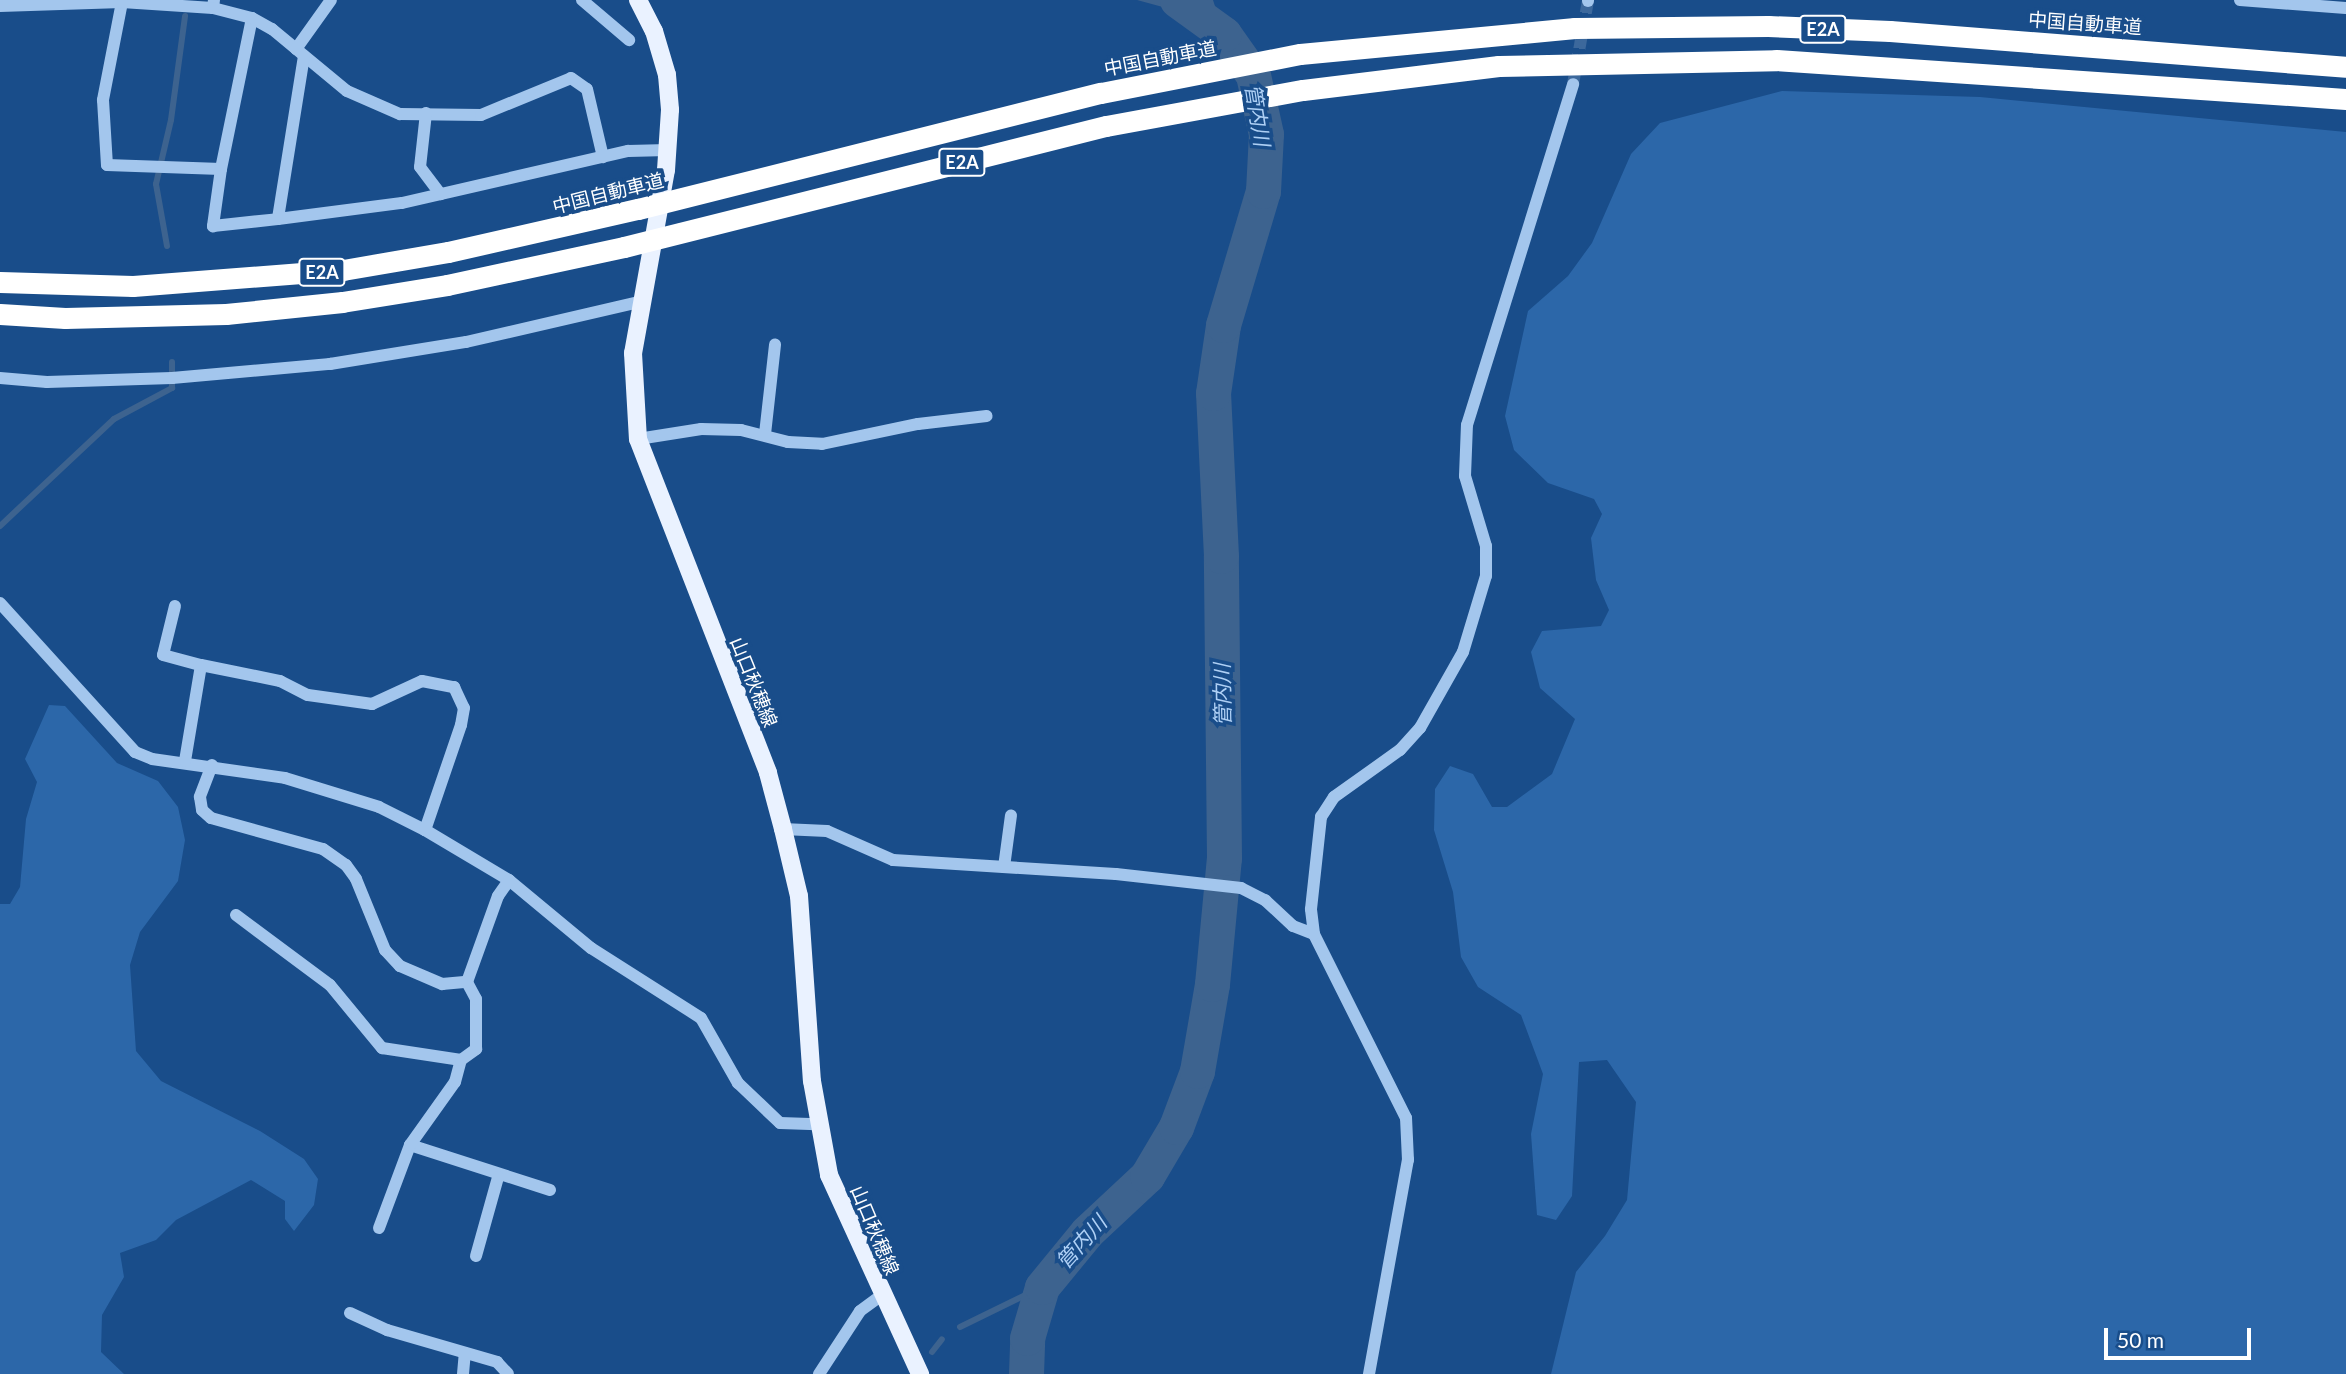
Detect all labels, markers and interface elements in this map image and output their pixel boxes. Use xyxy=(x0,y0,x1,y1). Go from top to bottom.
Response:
street label: 中国自動車道 xyxy=(2027,8,2143,38)
road number: E2A xyxy=(1798,15,1848,44)
street label: 中国自動車道 xyxy=(1102,36,1218,80)
water label: 管内川 xyxy=(1241,82,1275,148)
road number: E2A xyxy=(937,148,986,176)
street label: 中国自動車道 xyxy=(550,168,666,218)
road number: E2A xyxy=(298,258,346,286)
street label: 山口秋穂線 xyxy=(726,634,782,730)
water label: 管内川 xyxy=(1209,663,1235,727)
street label: 山口秋穂線 xyxy=(846,1182,904,1278)
water label: 管内川 xyxy=(1051,1210,1111,1274)
scale bar xyxy=(2108,1314,2255,1358)
text: 50 m xyxy=(2117,1327,2164,1352)

